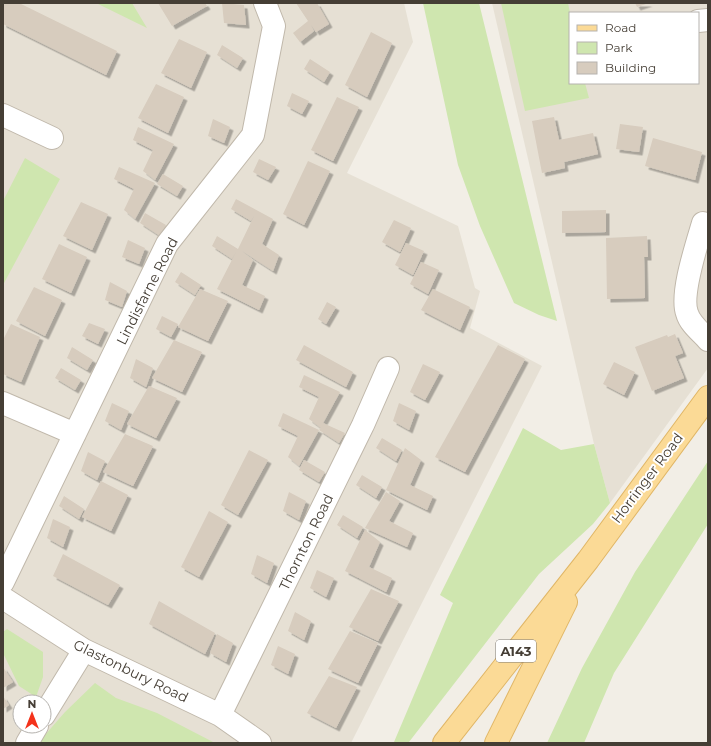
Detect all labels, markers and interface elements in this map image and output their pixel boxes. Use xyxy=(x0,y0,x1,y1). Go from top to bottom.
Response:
legend xyxy=(569,12,699,84)
text: Road xyxy=(605,20,636,35)
text: Park xyxy=(605,40,633,55)
text: Building xyxy=(605,60,656,75)
street label: Lindisfarne Road xyxy=(112,234,182,348)
street label: Horringer Road xyxy=(607,429,687,527)
street label: Thornton Road xyxy=(275,491,337,593)
street label: Glastonbury Road xyxy=(71,635,191,707)
road number: A143 xyxy=(496,640,536,662)
north arrow xyxy=(12,694,52,734)
text: N xyxy=(28,697,36,711)

